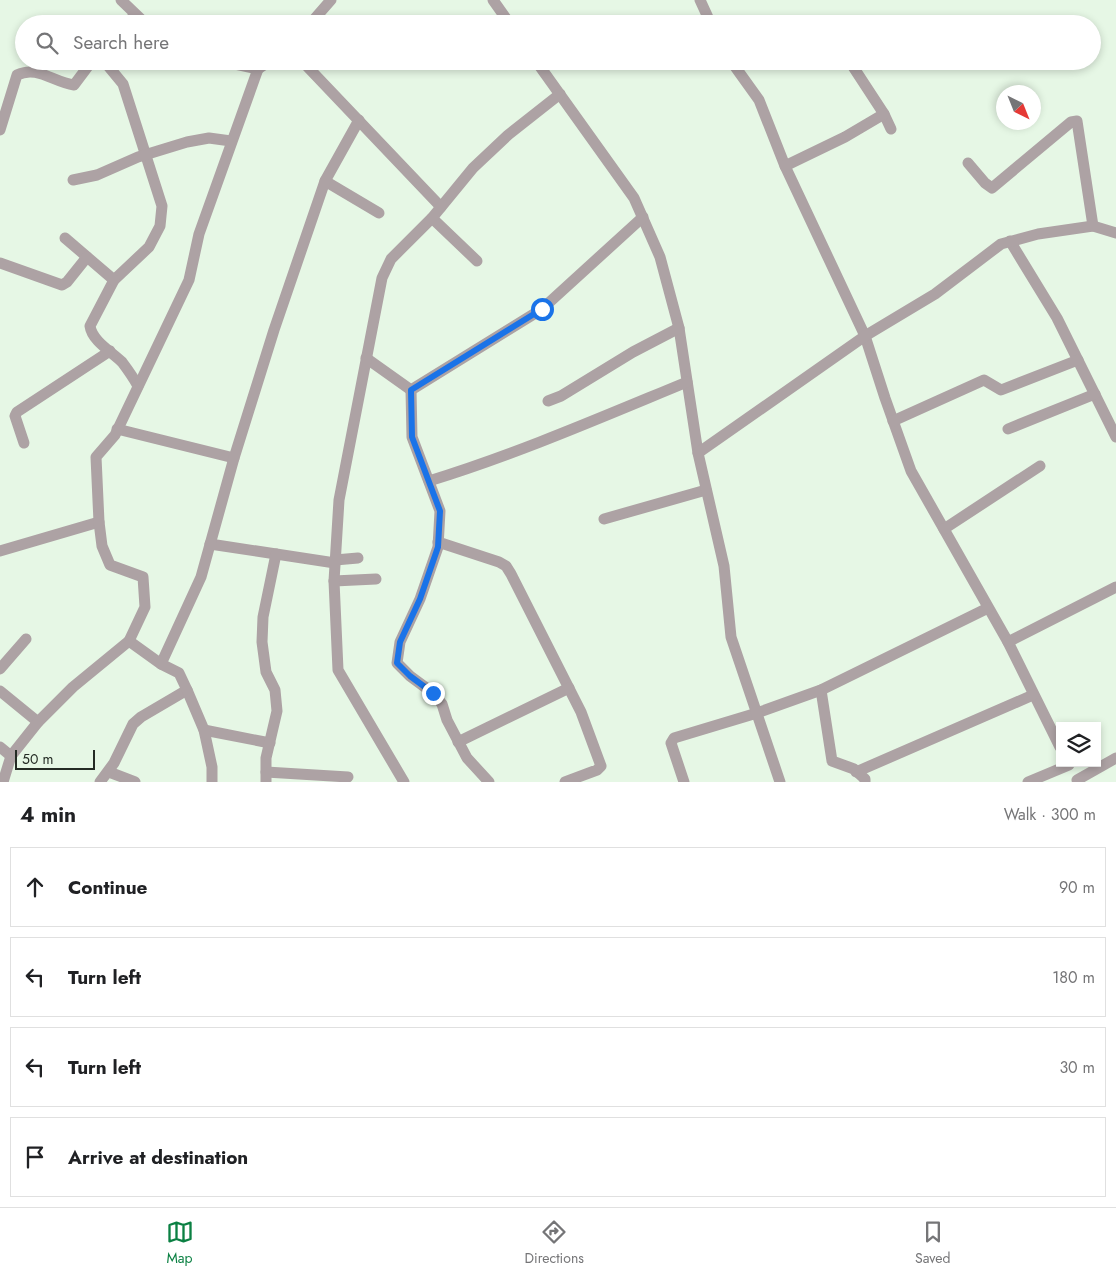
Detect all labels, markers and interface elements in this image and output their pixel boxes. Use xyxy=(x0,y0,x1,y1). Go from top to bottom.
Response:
search box xyxy=(15,15,1101,70)
icon: search xyxy=(33,29,61,57)
text: Search here xyxy=(73,29,169,56)
north arrow xyxy=(996,85,1041,130)
route start xyxy=(531,298,554,321)
route end xyxy=(422,682,445,705)
map controls xyxy=(1056,722,1101,767)
button: layers xyxy=(1056,722,1101,767)
scale bar xyxy=(15,747,95,770)
text: 50 m xyxy=(22,749,53,769)
text: 4 min xyxy=(20,800,76,830)
text: Walk · 300 m xyxy=(1004,803,1096,826)
icon: ahead xyxy=(21,873,49,901)
text: Continue xyxy=(68,874,147,901)
text: 90 m xyxy=(1059,876,1095,899)
icon: left xyxy=(21,963,49,991)
text: Turn left xyxy=(68,964,141,991)
text: 180 m xyxy=(1052,966,1095,989)
icon: left xyxy=(21,1053,49,1081)
text: Turn left xyxy=(68,1054,141,1081)
text: 30 m xyxy=(1059,1056,1095,1079)
icon: arrive xyxy=(21,1143,49,1171)
text: Arrive at destination xyxy=(68,1144,248,1171)
tab: Map xyxy=(166,1218,194,1268)
tab: Directions xyxy=(525,1218,584,1268)
tab: Saved xyxy=(915,1218,950,1268)

